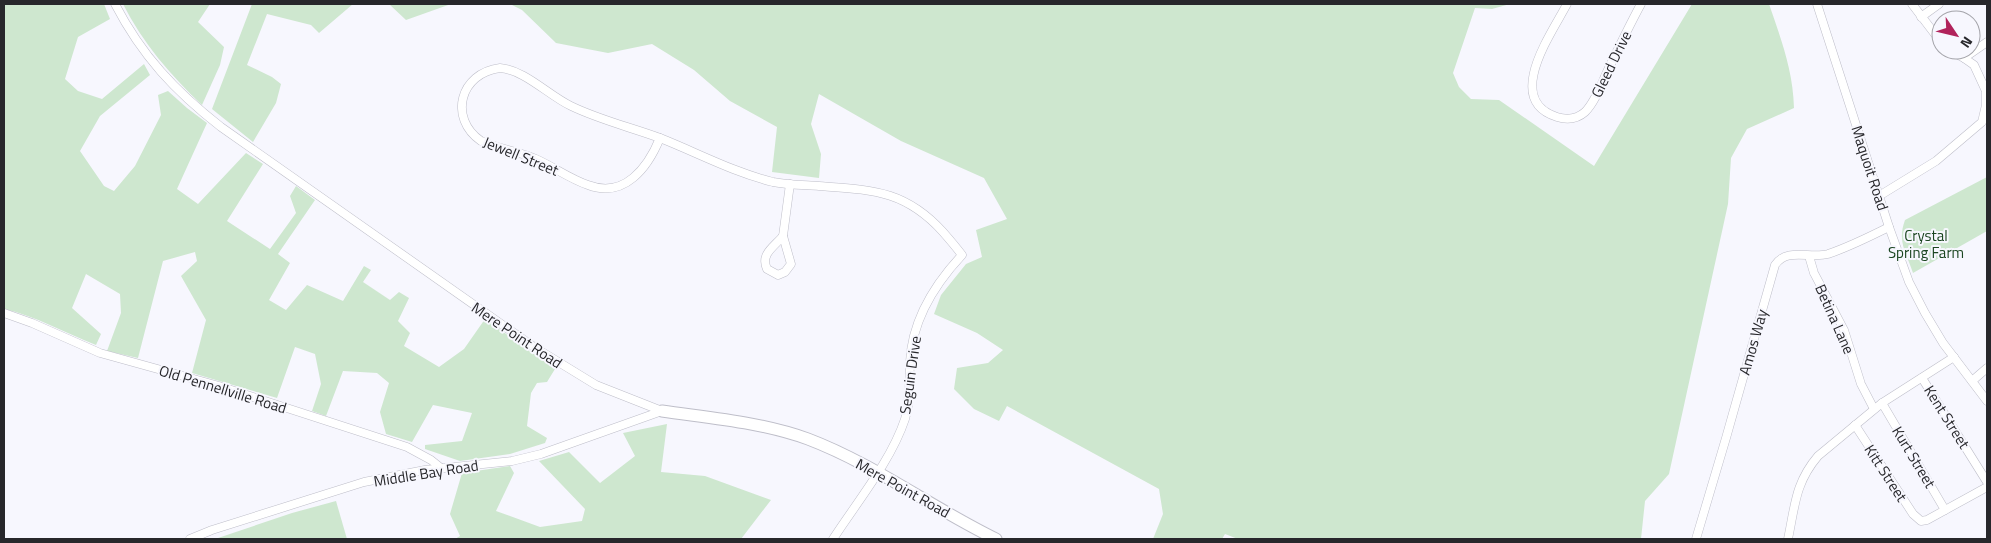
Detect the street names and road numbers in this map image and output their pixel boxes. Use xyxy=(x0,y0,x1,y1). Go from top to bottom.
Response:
street label: Gleed Drive xyxy=(1585,27,1637,101)
street label: Maquoit Road xyxy=(1845,122,1895,214)
street label: Jewell Street xyxy=(480,130,563,182)
street label: Betina Lane xyxy=(1809,280,1861,358)
street label: Mere Point Road xyxy=(467,296,567,374)
street label: Amos Way xyxy=(1733,306,1773,378)
street label: Seguin Drive xyxy=(893,334,927,416)
street label: Old Pennellville Road xyxy=(156,359,290,419)
street label: Kent Street xyxy=(1918,381,1976,454)
street label: Kurt Street xyxy=(1886,422,1942,493)
street label: Kitt Street xyxy=(1859,440,1914,507)
street label: Mere Point Road xyxy=(851,452,955,524)
street label: Middle Bay Road xyxy=(372,453,480,493)

